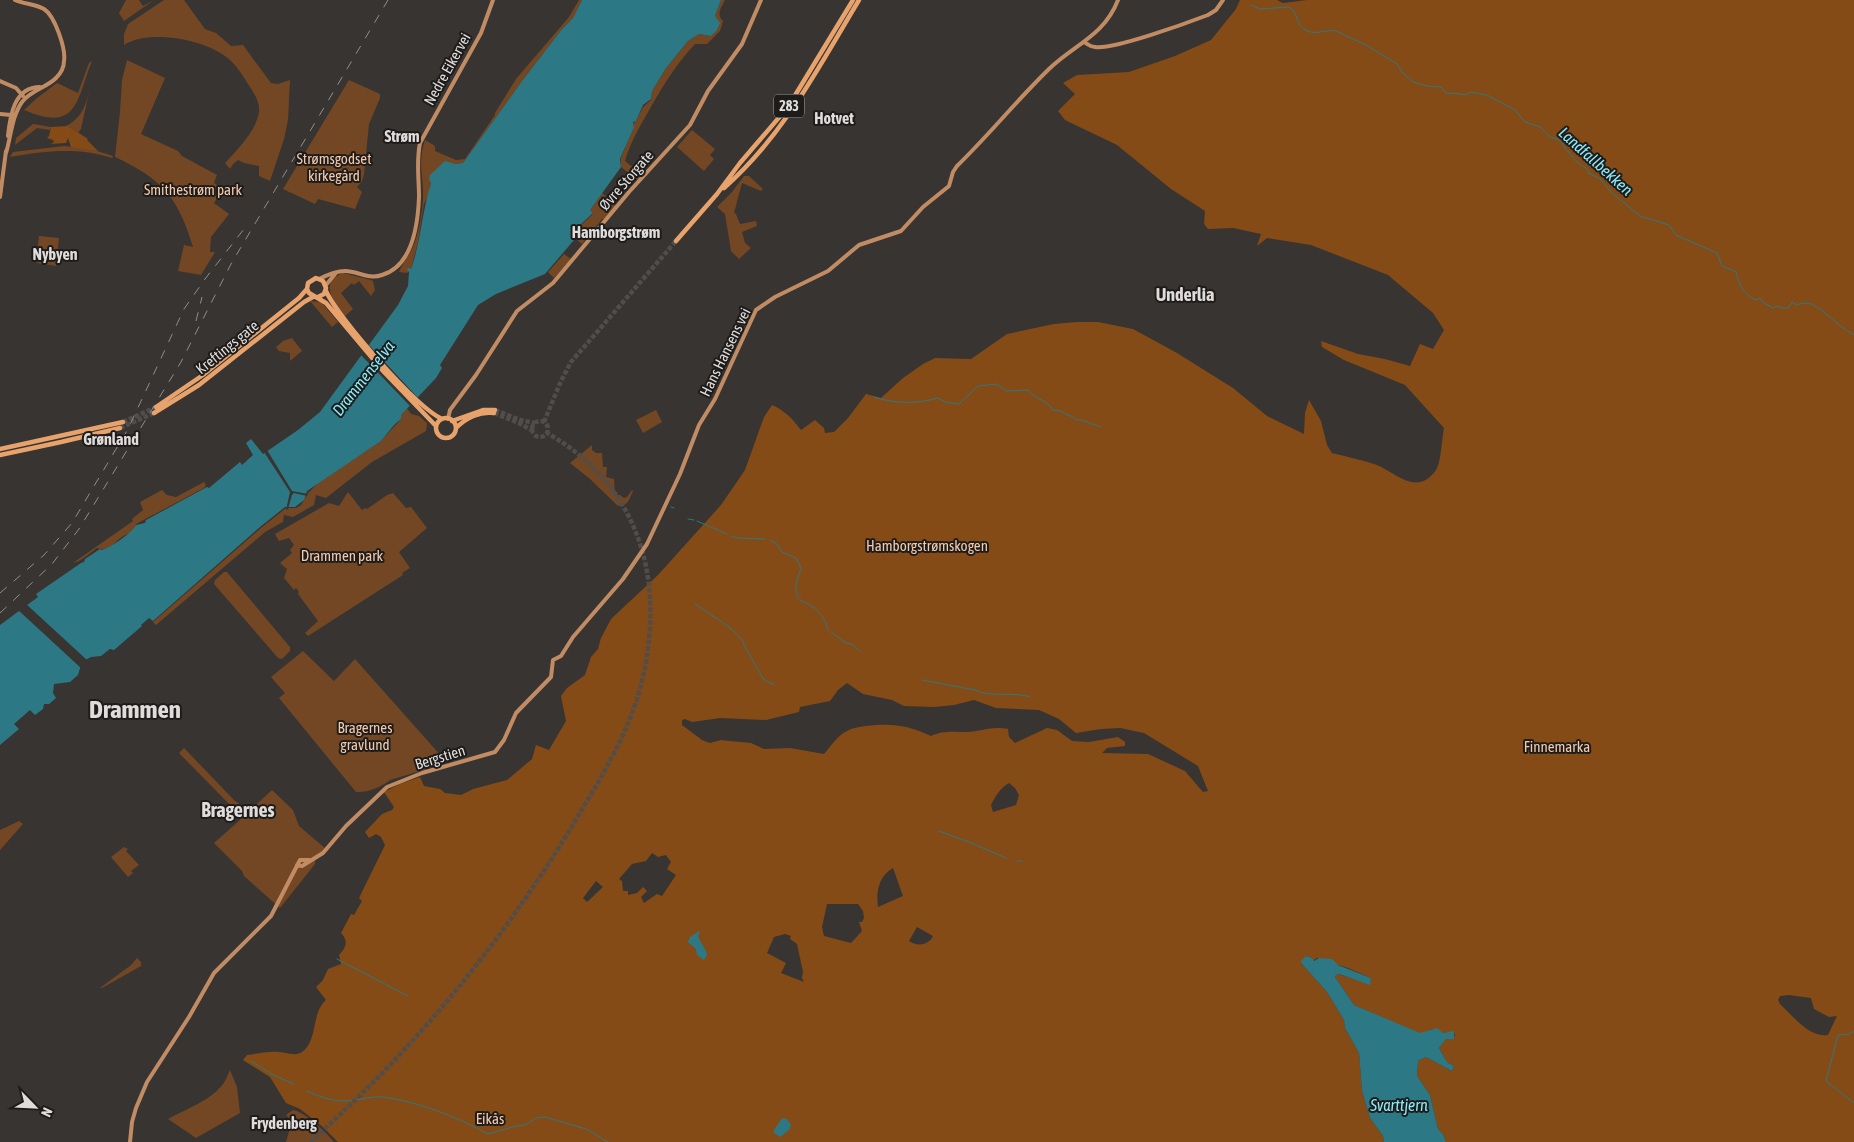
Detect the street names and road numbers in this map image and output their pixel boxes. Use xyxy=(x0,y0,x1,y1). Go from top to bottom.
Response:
street label: Nedre Eikervei xyxy=(420,30,474,108)
road number: 283 xyxy=(774,94,804,118)
street label: Øvre Storgate xyxy=(595,146,657,213)
street label: Hans Hansens vei xyxy=(696,305,754,399)
street label: Kreftings gate xyxy=(192,316,262,377)
street label: Bergstien xyxy=(413,741,467,773)

